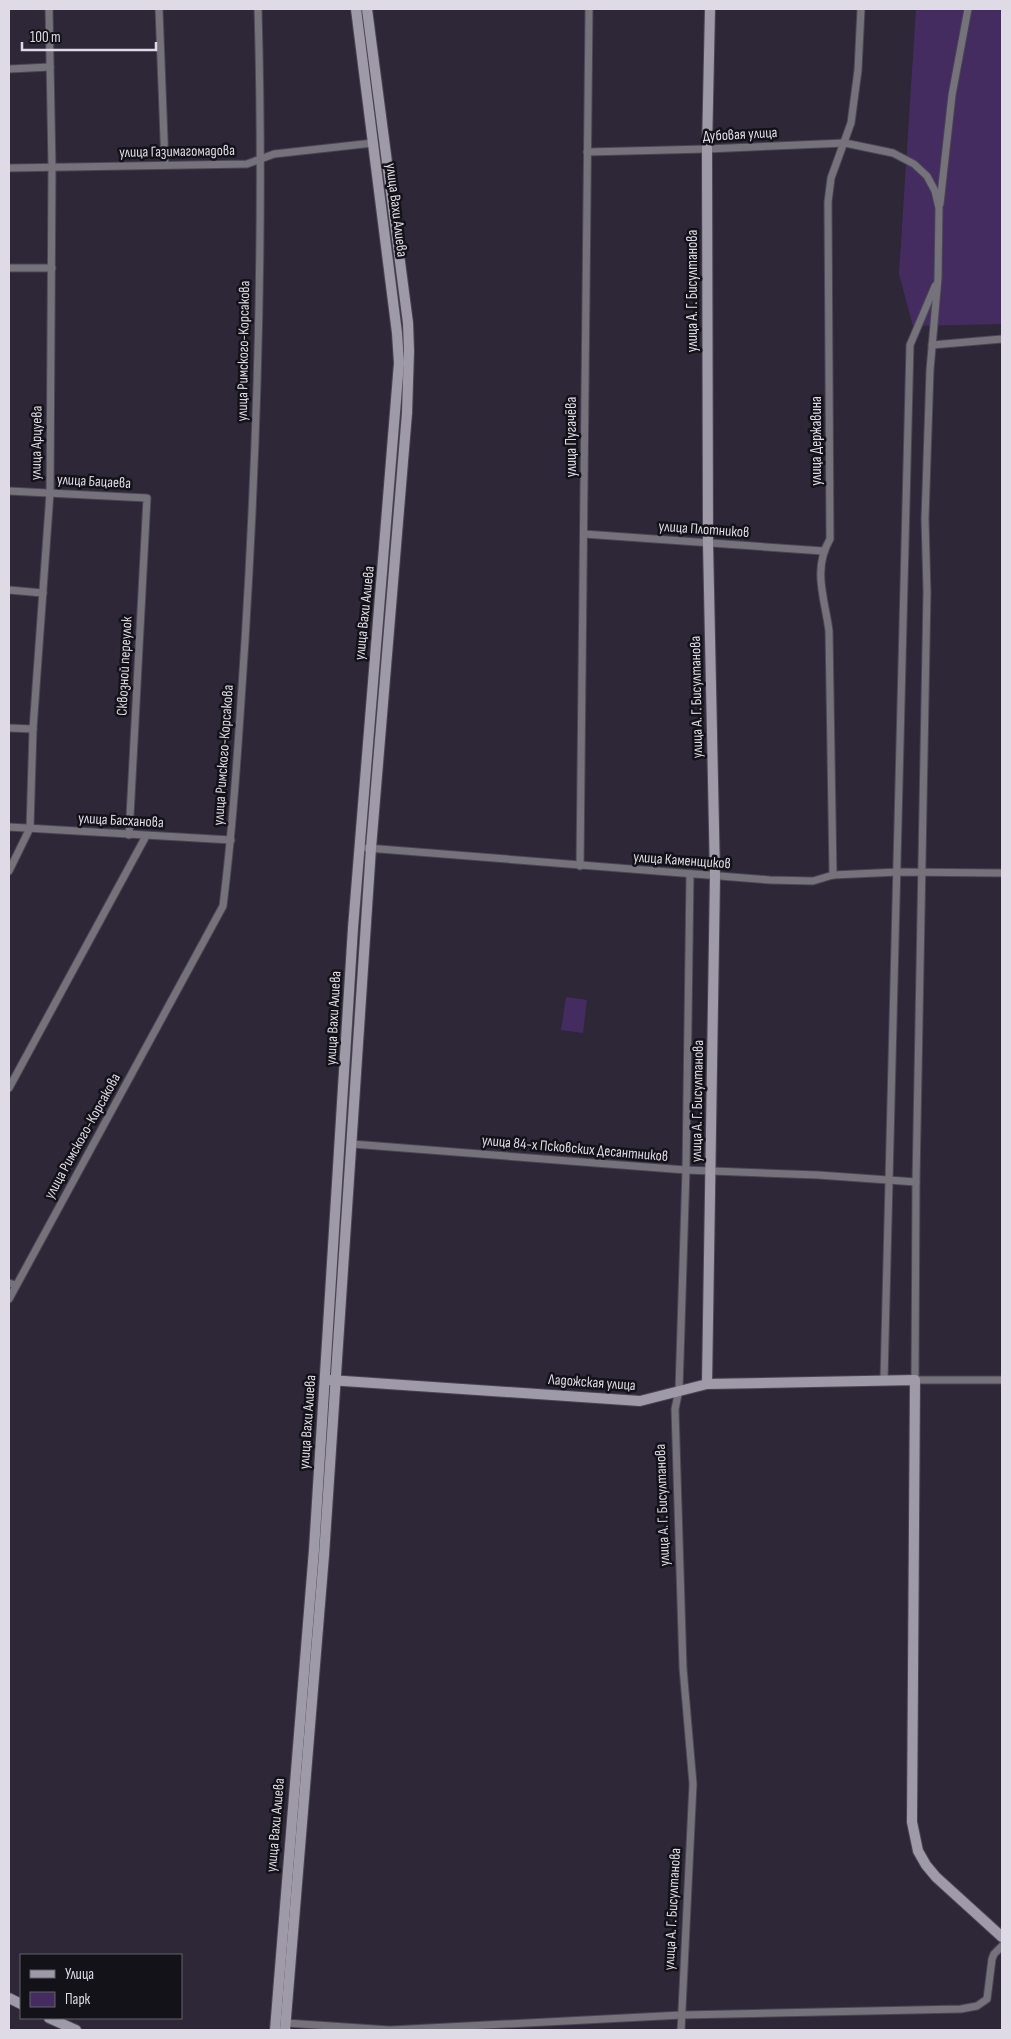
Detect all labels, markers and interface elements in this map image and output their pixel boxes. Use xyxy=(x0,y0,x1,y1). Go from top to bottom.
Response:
scale bar xyxy=(22,20,156,52)
text: 100 m xyxy=(30,28,61,47)
street label: Дубовая улица xyxy=(702,123,778,146)
street label: улица Газимагомадова xyxy=(119,141,235,162)
street label: улица Вахи Алиева xyxy=(381,162,412,258)
street label: улица А. Г. Бисултанова xyxy=(683,230,702,352)
street label: улица Римского-Корсакова xyxy=(233,280,254,422)
street label: улица Державина xyxy=(807,396,826,486)
street label: улица Пугачёва xyxy=(562,397,581,477)
street label: улица Арцуева xyxy=(26,405,47,480)
street label: улица Бацаева xyxy=(56,470,132,493)
street label: улица Плотников xyxy=(658,517,750,542)
street label: улица Вахи Алиева xyxy=(350,565,379,661)
street label: Сквозной переулок xyxy=(112,616,137,716)
street label: улица А. Г. Бисултанова xyxy=(686,635,707,758)
street label: улица Римского-Корсакова xyxy=(209,684,238,826)
street label: улица Басханова xyxy=(78,809,164,832)
street label: улица Каменщиков xyxy=(633,848,731,873)
street label: улица Вахи Алиева xyxy=(322,970,345,1066)
street label: улица А. Г. Бисултанова xyxy=(687,1039,708,1162)
street label: улица Римского-Корсакова xyxy=(40,1070,125,1202)
street label: улица 84-х Псковских Десантников xyxy=(481,1131,669,1166)
street label: Ладожская улица xyxy=(547,1370,637,1395)
street label: улица Вахи Алиева xyxy=(295,1374,320,1470)
street label: улица А. Г. Бисултанова xyxy=(651,1443,674,1567)
street label: улица Вахи Алиева xyxy=(262,1777,289,1873)
street label: улица А. Г. Бисултанова xyxy=(660,1847,685,1971)
legend xyxy=(20,1954,182,2019)
text: Улица xyxy=(65,1965,94,1984)
text: Парк xyxy=(65,1990,91,2009)

